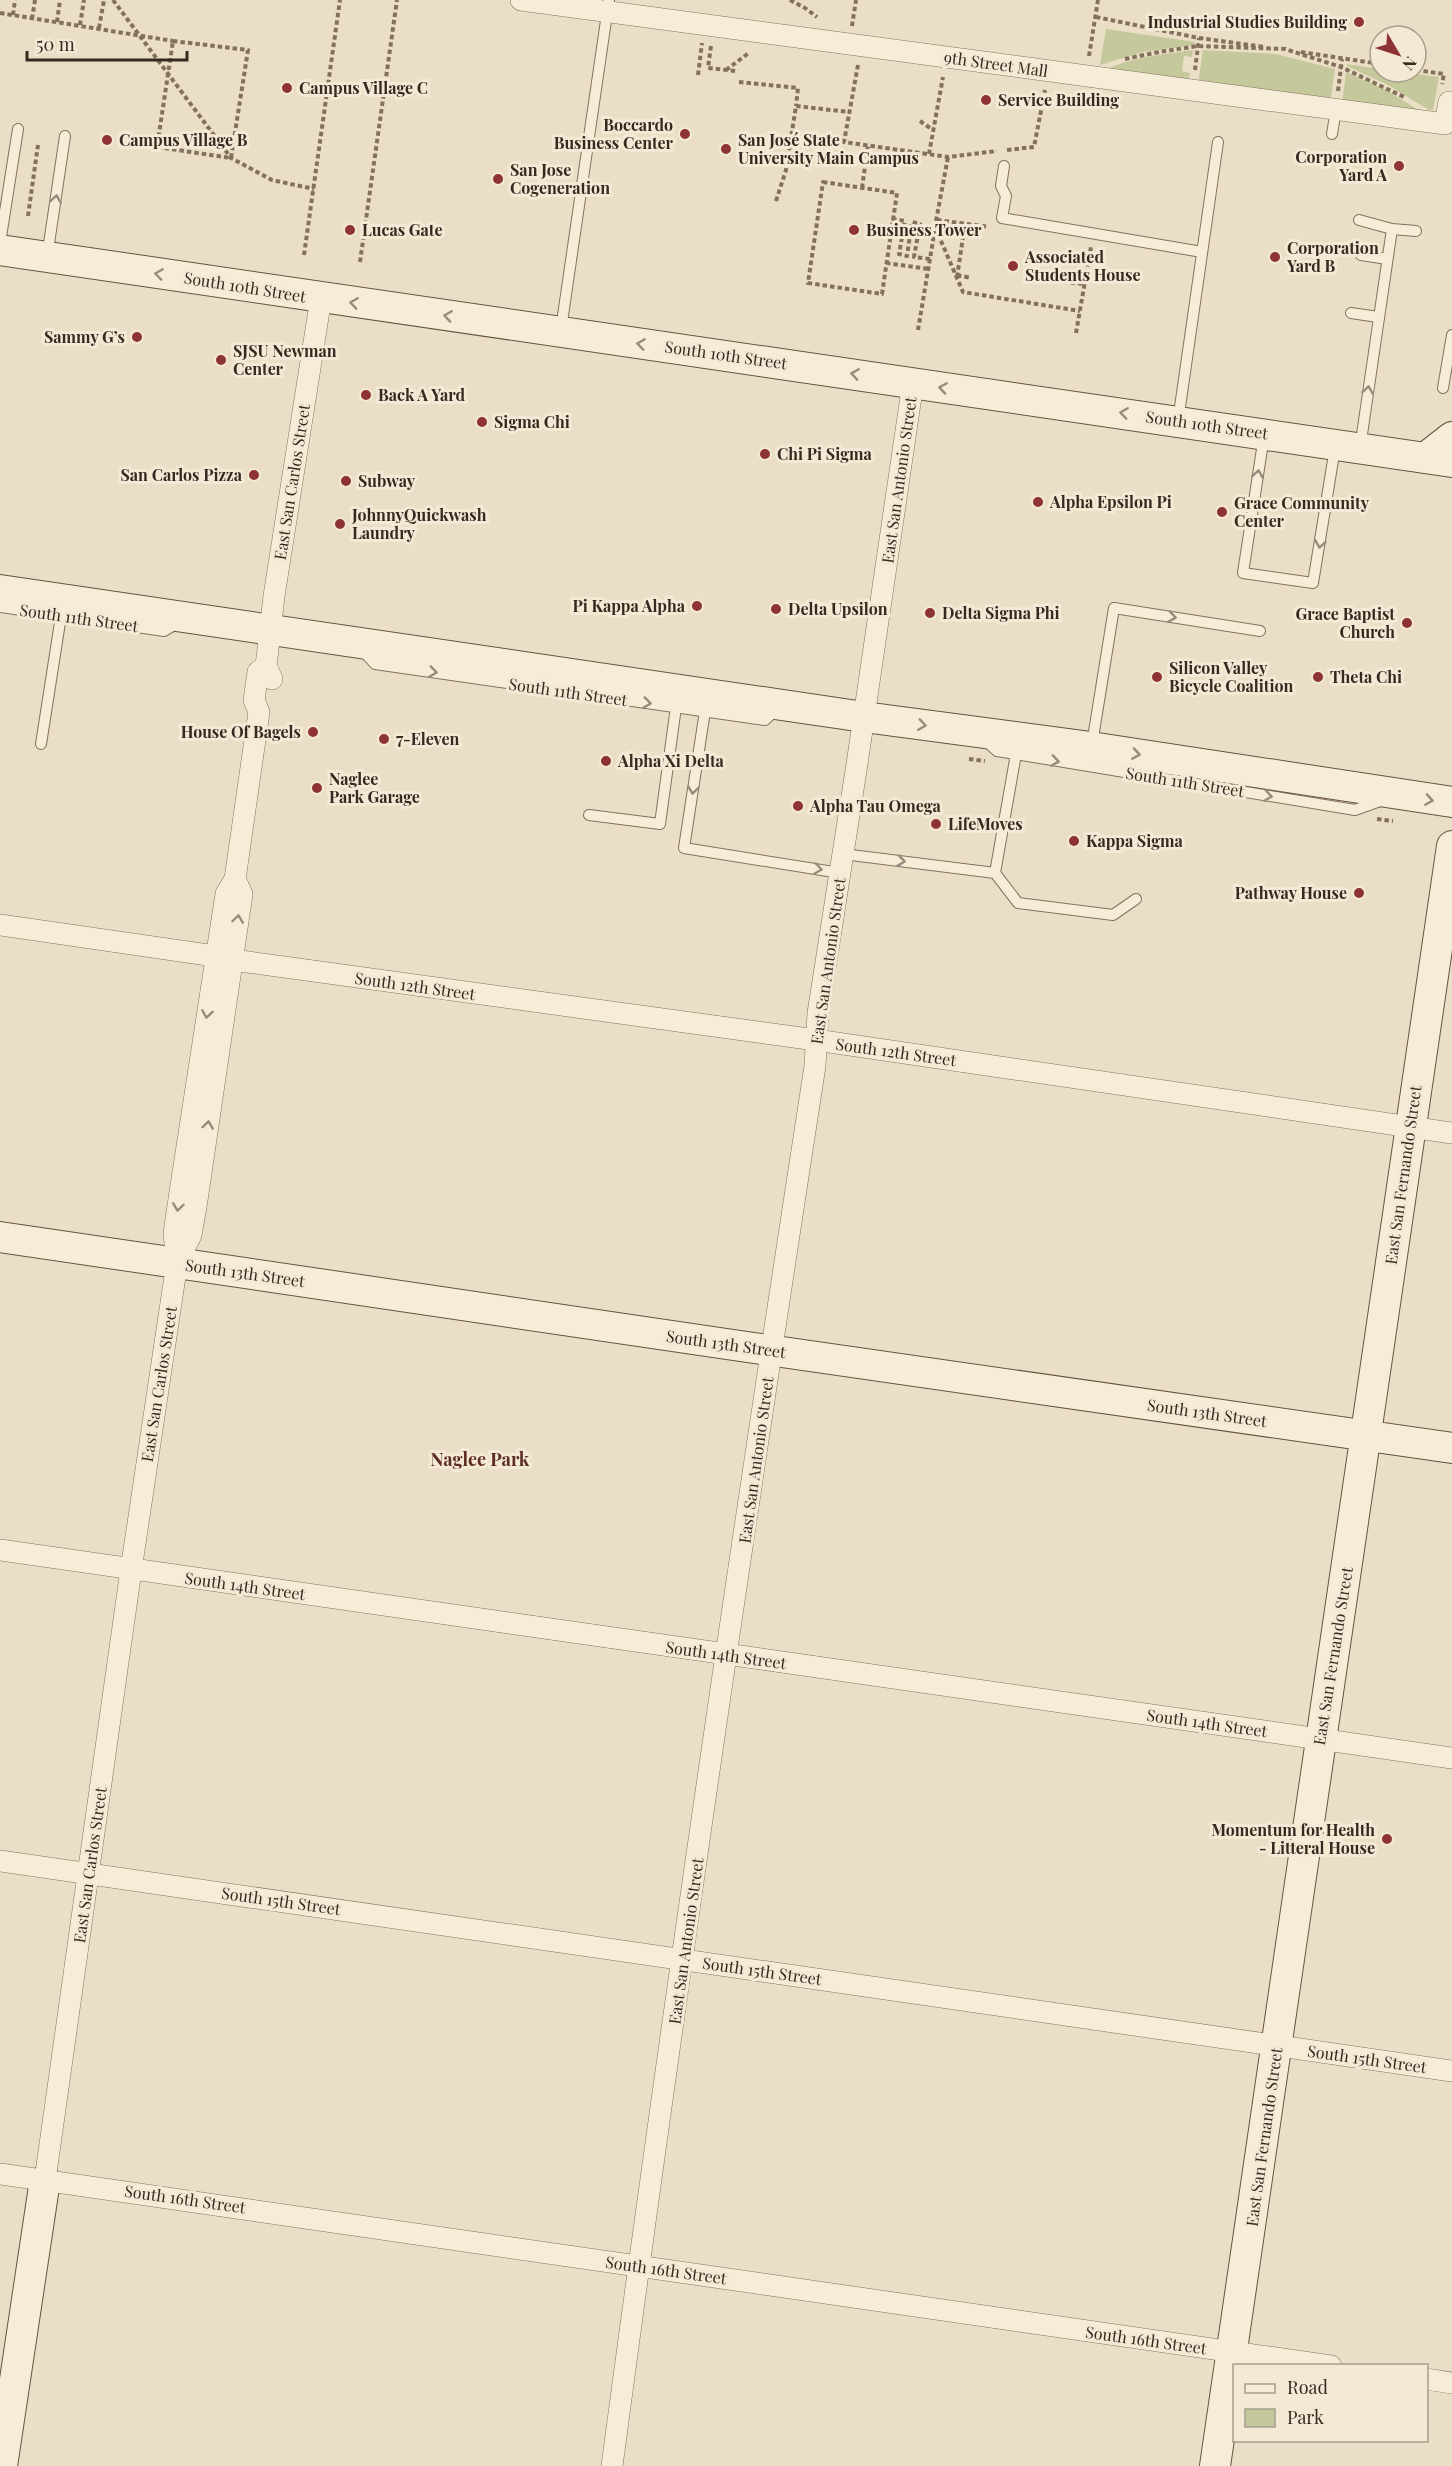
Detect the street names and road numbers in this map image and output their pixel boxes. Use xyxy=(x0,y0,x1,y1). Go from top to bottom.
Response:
street label: 9th Street Mall xyxy=(943,46,1050,81)
street label: South 10th Street xyxy=(183,266,308,307)
street label: South 10th Street xyxy=(664,336,789,374)
street label: East San Antonio Street xyxy=(876,395,921,565)
street label: East San Carlos Street xyxy=(269,402,314,561)
street label: South 10th Street xyxy=(1145,406,1270,444)
street label: South 11th Street xyxy=(18,599,140,636)
street label: South 11th Street xyxy=(507,673,629,710)
street label: South 11th Street xyxy=(1124,762,1246,801)
street label: East San Antonio Street xyxy=(805,876,850,1046)
street label: South 12th Street xyxy=(354,967,477,1004)
street label: South 12th Street xyxy=(835,1033,958,1070)
street label: East San Fernando Street xyxy=(1380,1084,1426,1266)
street label: South 13th Street xyxy=(184,1254,307,1291)
street label: East San Carlos Street xyxy=(136,1304,181,1463)
street label: South 13th Street xyxy=(665,1325,788,1362)
street label: East San Antonio Street xyxy=(733,1375,778,1545)
street label: South 13th Street xyxy=(1146,1394,1269,1431)
street label: East San Fernando Street xyxy=(1308,1565,1357,1747)
street label: South 14th Street xyxy=(183,1567,307,1604)
street label: South 14th Street xyxy=(664,1636,788,1673)
street label: South 14th Street xyxy=(1145,1704,1269,1741)
street label: East San Carlos Street xyxy=(68,1785,111,1944)
street label: East San Antonio Street xyxy=(663,1856,708,2026)
street label: South 15th Street xyxy=(220,1882,342,1919)
street label: South 15th Street xyxy=(701,1952,823,1989)
street label: South 15th Street xyxy=(1306,2040,1428,2077)
street label: East San Fernando Street xyxy=(1241,2046,1287,2228)
street label: South 16th Street xyxy=(123,2180,247,2217)
street label: South 16th Street xyxy=(604,2251,728,2288)
street label: South 16th Street xyxy=(1084,2321,1208,2358)

